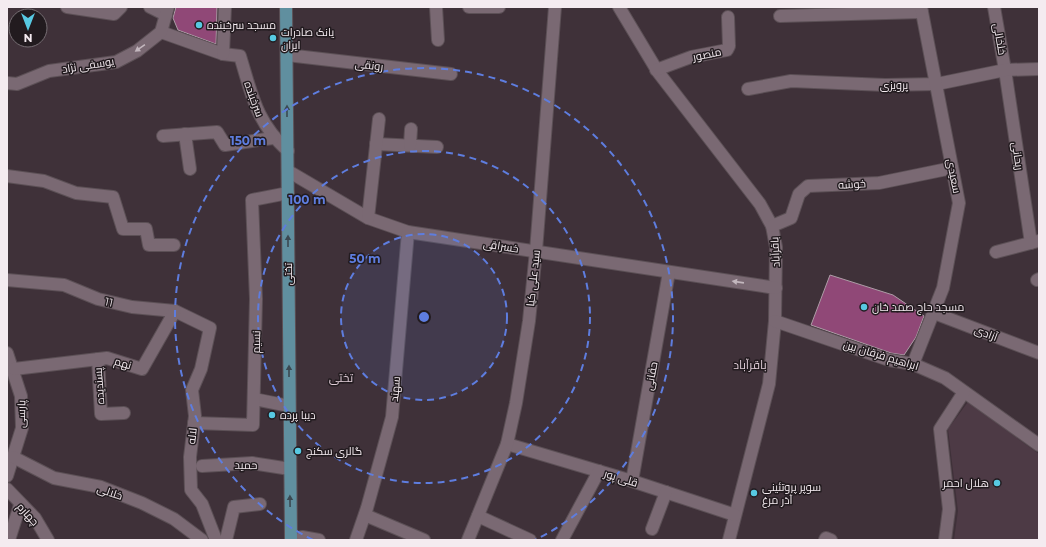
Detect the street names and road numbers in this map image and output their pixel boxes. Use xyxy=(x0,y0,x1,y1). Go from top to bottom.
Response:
street label: خلخالی xyxy=(990,22,1010,56)
street label: منصور xyxy=(690,44,723,64)
street label: یوسفی نژاد xyxy=(61,54,115,76)
street label: رونقی xyxy=(354,57,384,73)
street label: پرویزی xyxy=(880,78,908,92)
street label: سرخبنده xyxy=(241,79,267,119)
street label: ریحانی xyxy=(1009,141,1027,171)
street label: سعیدی xyxy=(944,157,964,195)
street label: خوشه xyxy=(838,176,866,192)
street label: خسراقی xyxy=(482,236,520,256)
street label: باقرآباد xyxy=(767,236,783,268)
street label: سید علی کیا xyxy=(523,249,543,307)
street label: تختی xyxy=(281,263,295,285)
street label: 11 xyxy=(104,294,114,310)
street label: آزادی xyxy=(972,322,1000,344)
street label: نسیم xyxy=(249,330,264,354)
street label: ابراهیم فرقان بین xyxy=(841,337,920,374)
street label: نهم xyxy=(112,354,133,373)
street label: حقانی xyxy=(642,360,660,392)
street label: پسندیده xyxy=(91,367,107,405)
street label: سهند xyxy=(387,376,403,402)
street label: پارسی xyxy=(14,400,28,428)
street label: لاله xyxy=(184,427,200,445)
street label: حمید xyxy=(235,458,257,472)
street label: قلی پور xyxy=(601,466,640,490)
street label: خلالی xyxy=(95,481,125,503)
street label: چهارم xyxy=(13,500,42,529)

